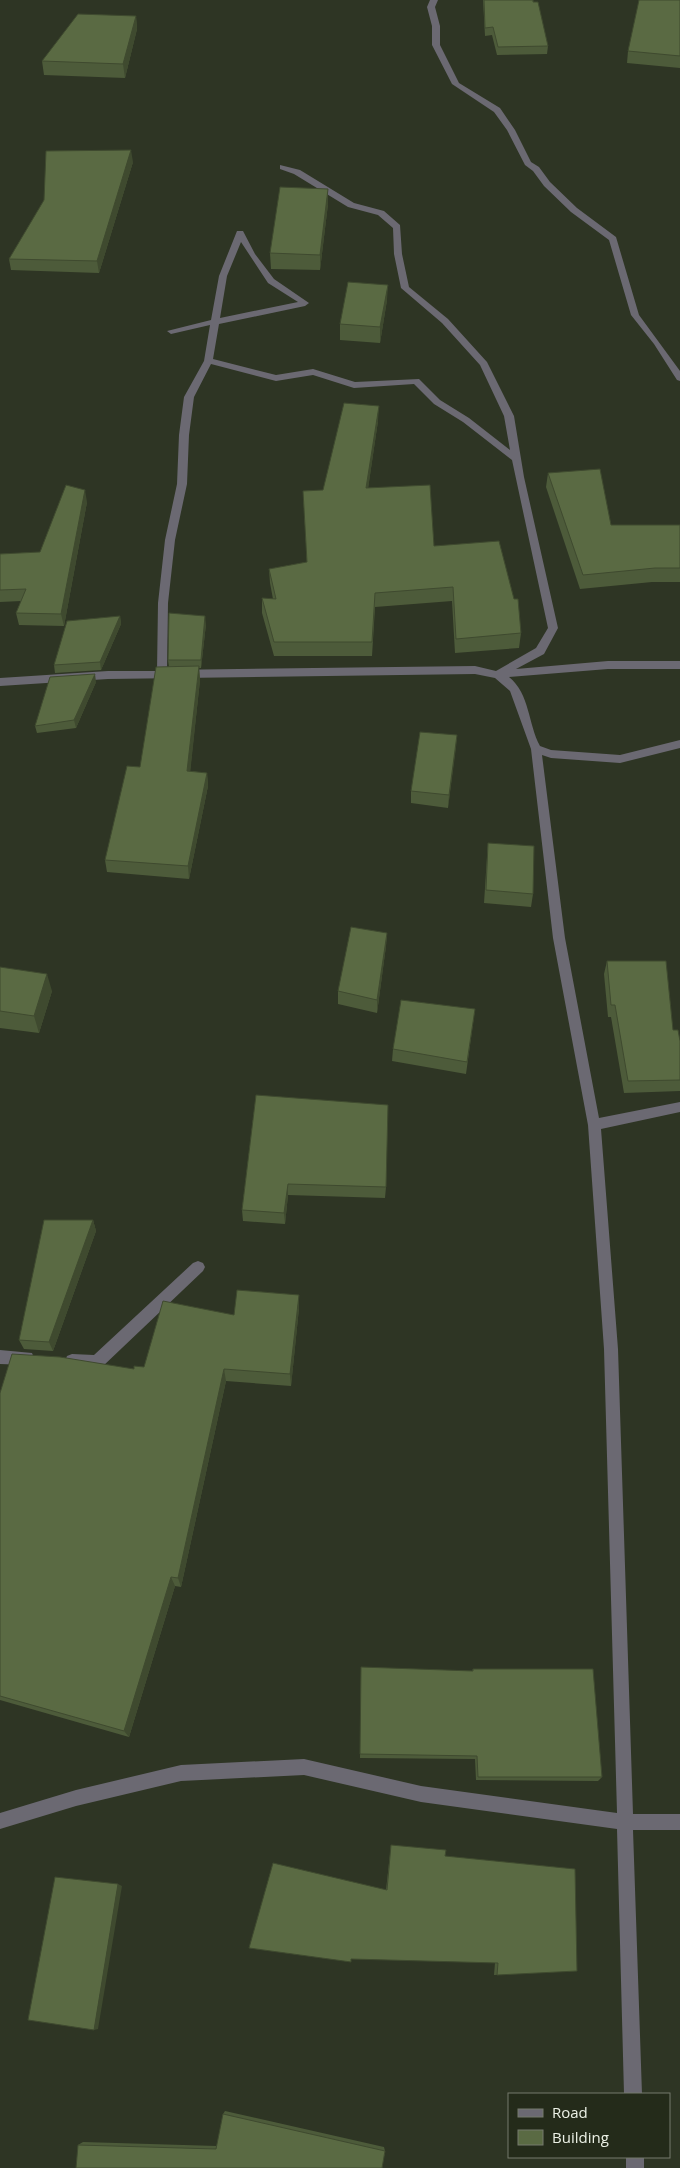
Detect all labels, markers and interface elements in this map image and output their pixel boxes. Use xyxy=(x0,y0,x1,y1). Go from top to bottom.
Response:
legend xyxy=(508,2093,670,2158)
text: Road xyxy=(552,2102,588,2122)
text: Building xyxy=(552,2127,609,2147)

